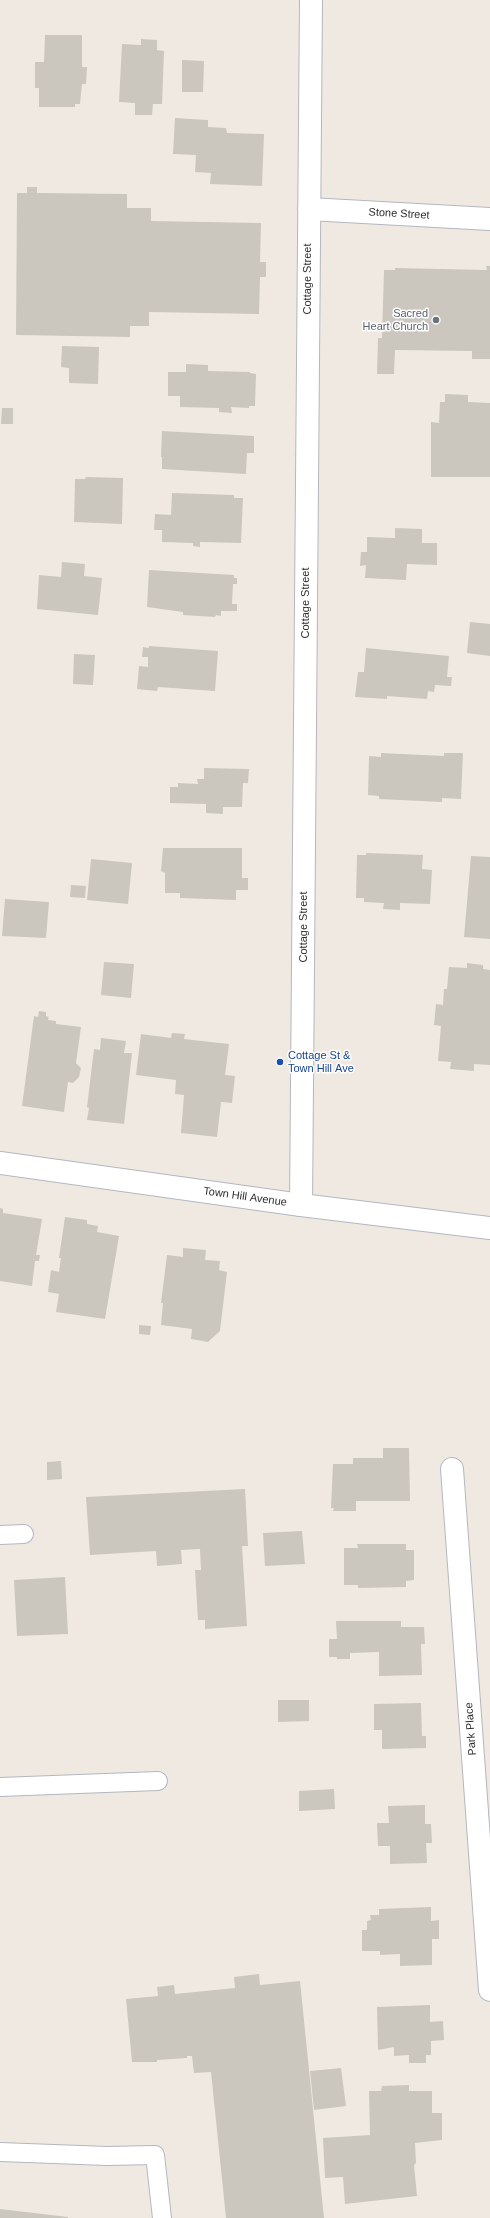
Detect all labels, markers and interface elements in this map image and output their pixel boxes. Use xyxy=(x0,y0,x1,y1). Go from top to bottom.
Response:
street label: Stone Street xyxy=(368,206,430,222)
street label: Cottage Street xyxy=(301,244,315,314)
place label: Sacred Heart Church xyxy=(363,307,428,333)
marker: Sacred Heart Church xyxy=(431,315,441,325)
street label: Cottage Street xyxy=(299,568,313,638)
street label: Cottage Street xyxy=(297,892,311,962)
place label: Cottage St & Town Hill Ave xyxy=(288,1049,354,1075)
marker: Cottage St & Town Hill Ave xyxy=(275,1057,285,1067)
street label: Town Hill Avenue xyxy=(202,1185,288,1209)
street label: Park Place xyxy=(463,1702,479,1756)

